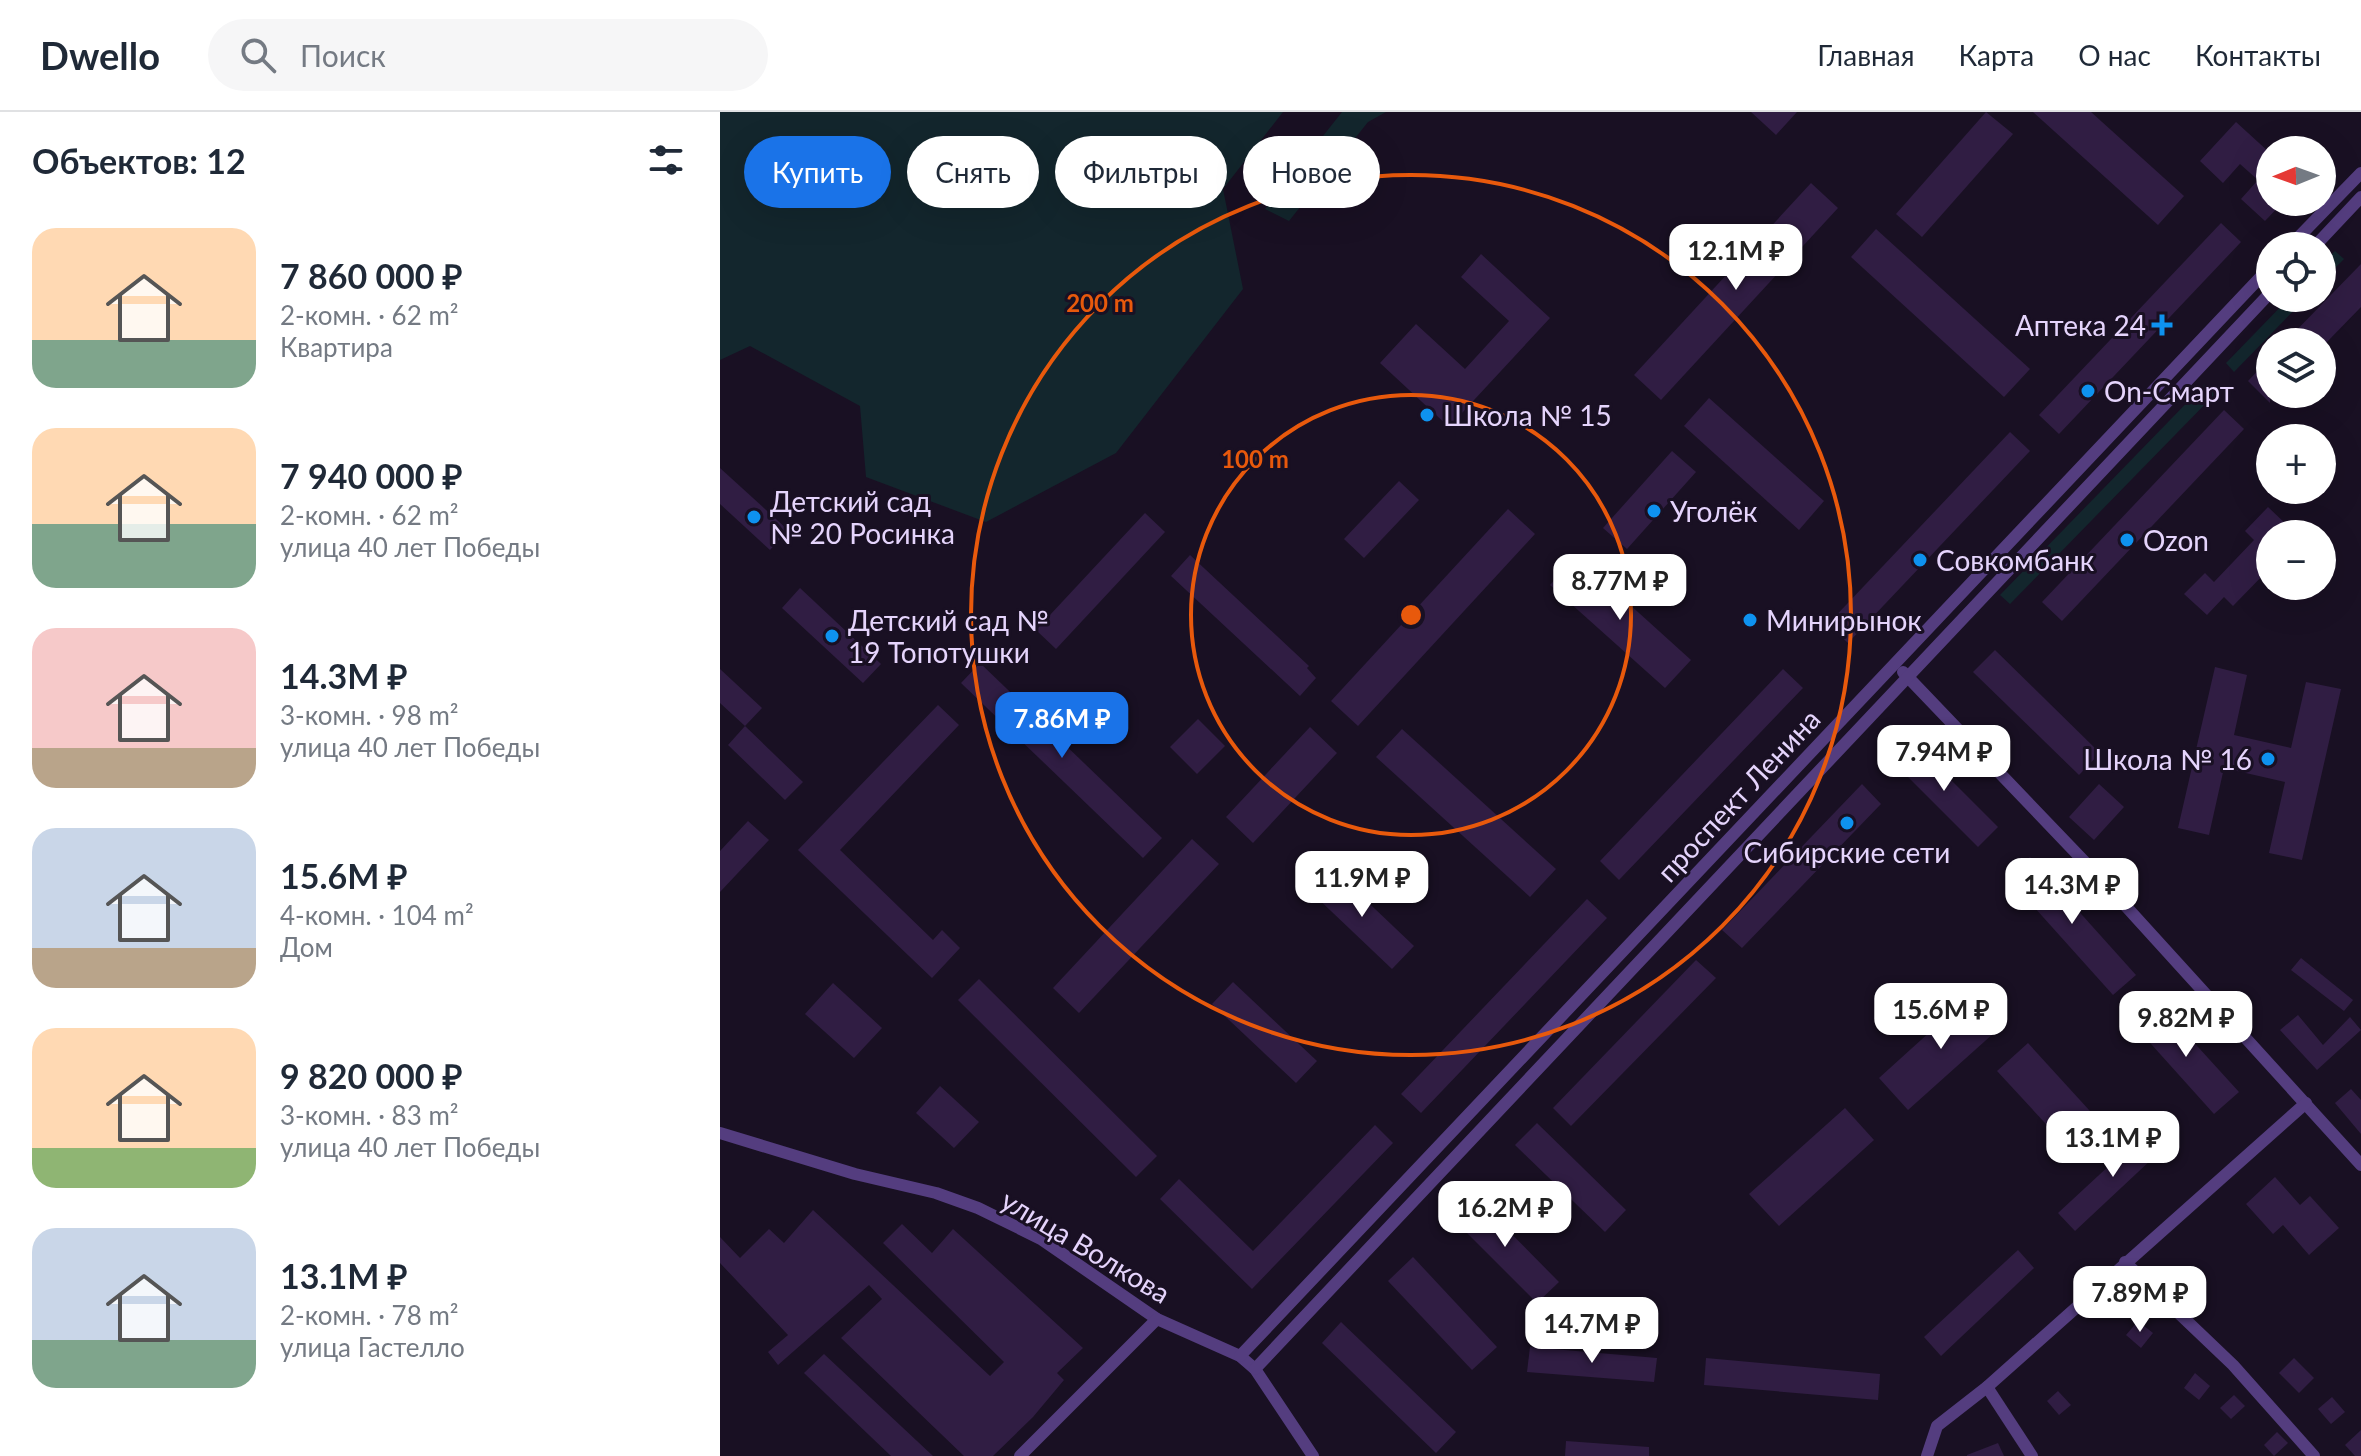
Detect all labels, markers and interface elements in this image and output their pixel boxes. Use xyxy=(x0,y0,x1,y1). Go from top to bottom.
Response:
search box xyxy=(208,19,768,91)
text: Dwello xyxy=(40,32,160,78)
icon: search xyxy=(236,33,280,77)
text: Поиск xyxy=(300,37,386,73)
text: Главная xyxy=(1817,38,1915,72)
text: Карта xyxy=(1959,38,2034,72)
text: О нас xyxy=(2078,38,2151,72)
text: Контакты xyxy=(2195,38,2321,72)
chip: Купить xyxy=(744,136,891,208)
chip: Снять xyxy=(907,136,1039,208)
chip: Фильтры xyxy=(1055,136,1227,208)
chip: Новое xyxy=(1243,136,1380,208)
north arrow xyxy=(2256,136,2336,216)
map controls xyxy=(2256,136,2336,600)
icon: filters xyxy=(644,138,688,182)
text: Объектов: 12 xyxy=(32,140,246,181)
pin: 12.1M ₽ xyxy=(1662,224,1810,292)
button: locate xyxy=(2256,232,2336,312)
text: 12.1M ₽ xyxy=(1687,234,1785,266)
text: 7 860 000 ₽ xyxy=(280,255,463,296)
icon: home xyxy=(96,260,192,356)
text: 200 m xyxy=(1066,288,1134,317)
text: 2-комн. · 62 m² xyxy=(280,299,459,331)
place label: Аптека 24 xyxy=(2015,308,2146,342)
marker: Аптека 24 xyxy=(2153,316,2171,334)
button: layers xyxy=(2256,328,2336,408)
text: Квартира xyxy=(280,331,393,363)
place label: On-Смарт xyxy=(2104,374,2234,408)
marker: On-Смарт xyxy=(2079,382,2097,400)
place label: Школа № 15 xyxy=(1443,398,1612,432)
marker: Школа № 15 xyxy=(1418,406,1436,424)
button: + xyxy=(2256,424,2336,504)
text: 100 m xyxy=(1221,444,1289,473)
text: 7 940 000 ₽ xyxy=(280,455,463,496)
icon: home xyxy=(96,460,192,556)
place label: Детский сад № 20 Росинка xyxy=(770,484,955,550)
place label: Уголёк xyxy=(1670,494,1758,528)
text: 2-комн. · 62 m² xyxy=(280,499,459,531)
marker: Уголёк xyxy=(1645,502,1663,520)
marker: Детский сад № 20 Росинка xyxy=(745,508,763,526)
button: − xyxy=(2256,520,2336,600)
place label: Ozon xyxy=(2143,523,2209,557)
text: улица 40 лет Победы xyxy=(280,531,540,563)
marker: Ozon xyxy=(2118,531,2136,549)
place label: Совкомбанк xyxy=(1936,543,2095,577)
marker: Совкомбанк xyxy=(1911,551,1929,569)
pin: 8.77M ₽ xyxy=(1546,554,1694,622)
text: 8.77M ₽ xyxy=(1571,564,1669,596)
centre of rings xyxy=(1397,601,1425,629)
place label: Детский сад № 19 Топотушки xyxy=(848,603,1049,669)
place label: Минирынок xyxy=(1766,603,1922,637)
marker: Минирынок xyxy=(1741,611,1759,629)
marker: Детский сад № 19 Топотушки xyxy=(823,627,841,645)
text: 14.3M ₽ xyxy=(280,655,407,696)
icon: home xyxy=(96,660,192,756)
pin: 7.86M ₽ xyxy=(988,692,1136,760)
text: 3-комн. · 98 m² xyxy=(280,699,459,731)
text: 7.86M ₽ xyxy=(1013,702,1111,734)
street label: проспект Ленина xyxy=(1649,702,1827,888)
pin: 7.94M ₽ xyxy=(1870,725,2018,793)
text: улица 40 лет Победы xyxy=(280,731,540,763)
text: 7.94M ₽ xyxy=(1895,735,1993,767)
place label: Школа № 16 xyxy=(2083,742,2252,776)
marker: Школа № 16 xyxy=(2259,750,2277,768)
marker: Сибирские сети xyxy=(1838,814,1856,832)
place label: Сибирские сети xyxy=(1744,835,1950,869)
pin: 11.9M ₽ xyxy=(1288,851,1436,919)
text: 15.6M ₽ xyxy=(280,855,407,896)
pin: 14.3M ₽ xyxy=(1998,858,2146,926)
icon: home xyxy=(96,860,192,956)
text: 11.9M ₽ xyxy=(1313,861,1411,893)
text: 14.3M ₽ xyxy=(2023,868,2121,900)
text: 4-комн. · 104 m² xyxy=(280,899,474,931)
text: Дом xyxy=(280,931,333,963)
pin: 15.6M ₽ xyxy=(1867,983,2015,1051)
pin: 9.82M ₽ xyxy=(2112,991,2260,1059)
text: 15.6M ₽ xyxy=(1892,993,1990,1025)
text: 9.82M ₽ xyxy=(2137,1001,2235,1033)
text: 9 820 000 ₽ xyxy=(280,1055,463,1096)
icon: home xyxy=(96,1060,192,1156)
text: 3-комн. · 83 m² xyxy=(280,1099,459,1131)
pin: 13.1M ₽ xyxy=(2039,1111,2187,1179)
text: 13.1M ₽ xyxy=(2064,1121,2162,1153)
text: улица 40 лет Победы xyxy=(280,1131,540,1163)
pin: 16.2M ₽ xyxy=(1431,1181,1579,1249)
street label: улица Волкова xyxy=(995,1182,1177,1310)
text: 16.2M ₽ xyxy=(1456,1191,1554,1223)
text: 13.1M ₽ xyxy=(280,1255,407,1296)
icon: home xyxy=(96,1260,192,1356)
pin: 7.89M ₽ xyxy=(2066,1266,2214,1334)
text: 7.89M ₽ xyxy=(2091,1276,2189,1308)
pin: 14.7M ₽ xyxy=(1518,1297,1666,1365)
text: 2-комн. · 78 m² xyxy=(280,1299,459,1331)
text: 14.7M ₽ xyxy=(1543,1307,1641,1339)
text: улица Гастелло xyxy=(280,1331,465,1363)

